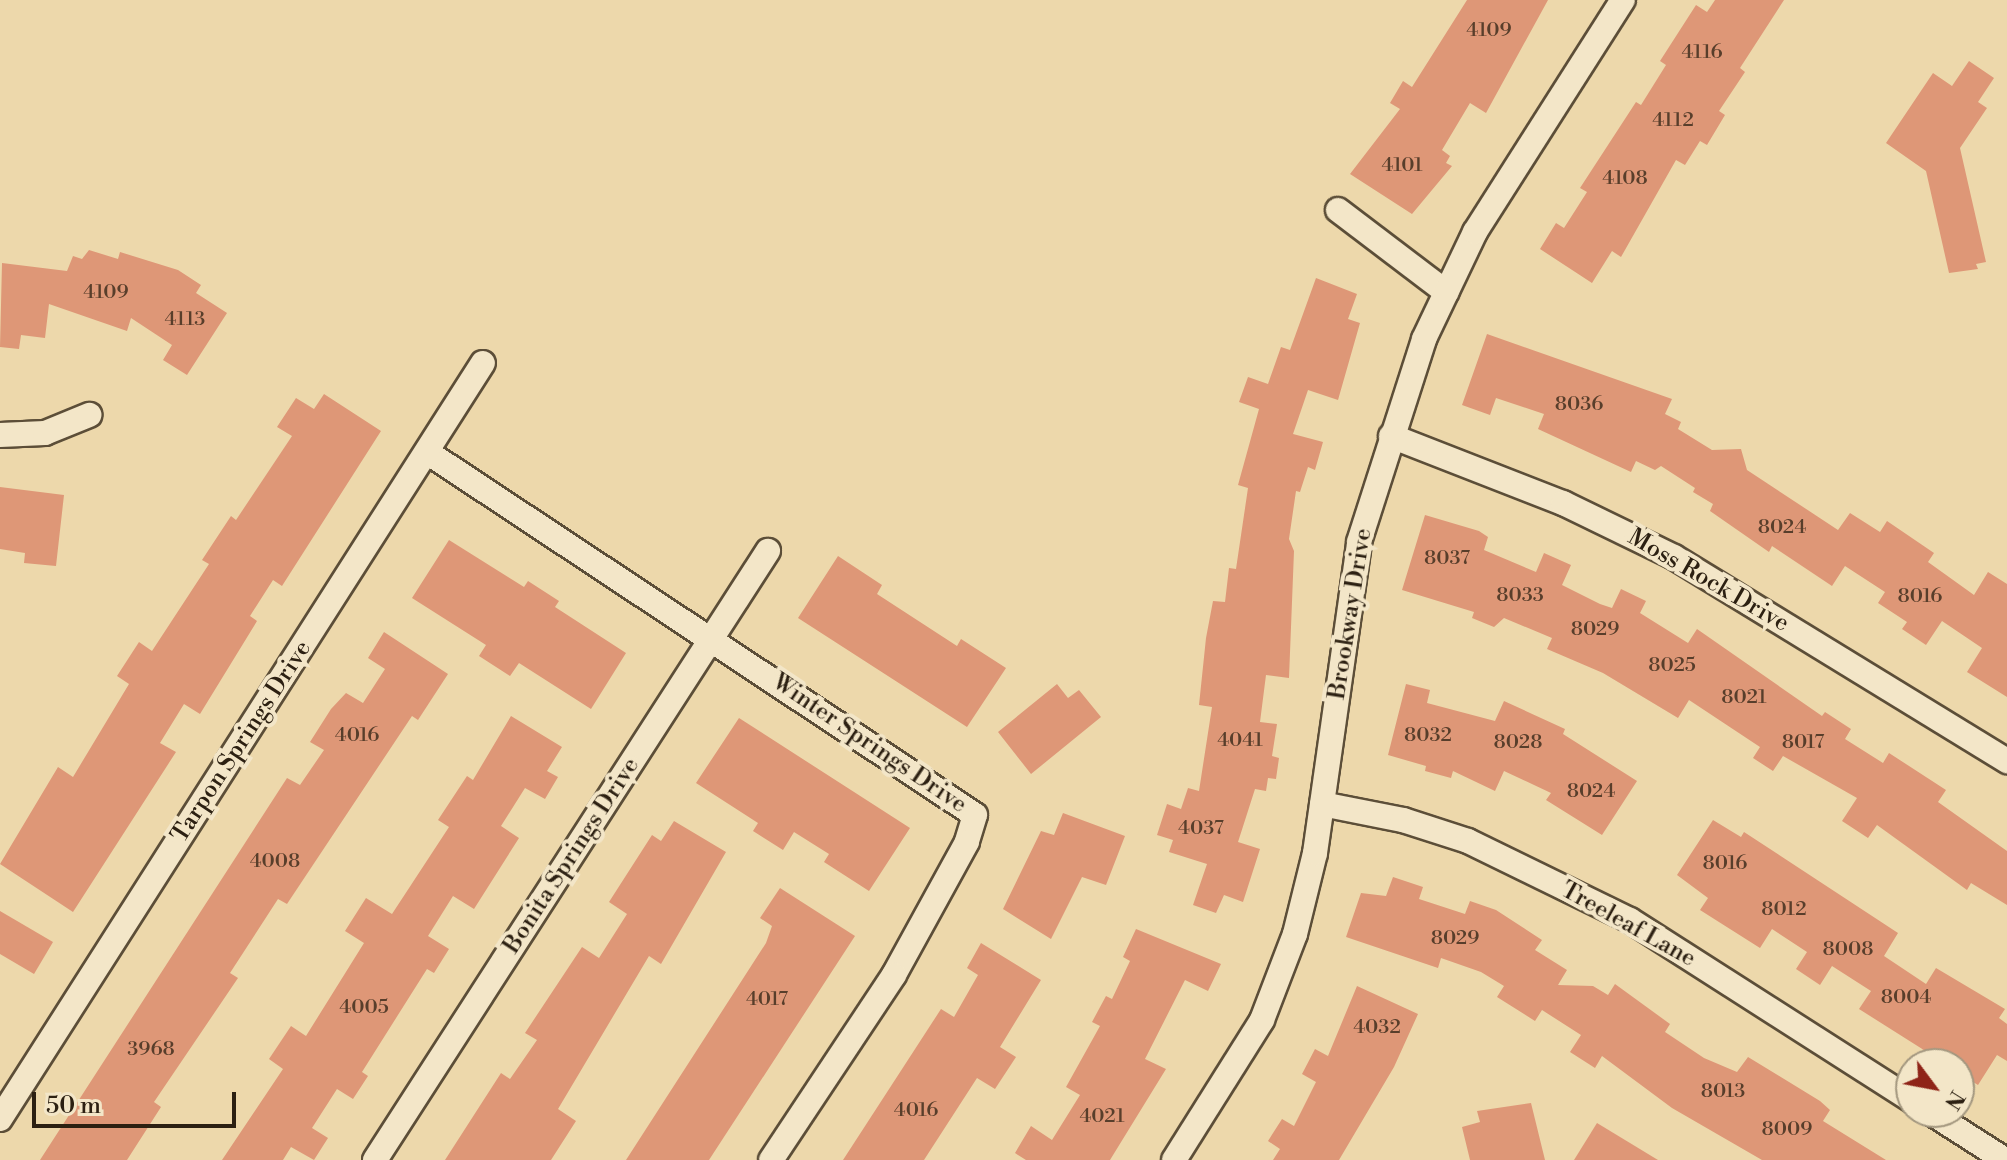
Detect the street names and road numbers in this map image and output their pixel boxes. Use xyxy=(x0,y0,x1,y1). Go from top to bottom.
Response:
street label: Moss Rock Drive xyxy=(1622,523,1794,639)
street label: Brookway Drive xyxy=(1323,526,1379,702)
street label: Tarpon Springs Drive xyxy=(166,636,318,848)
street label: Winter Springs Drive xyxy=(766,668,972,820)
street label: Bonita Springs Drive xyxy=(498,753,646,959)
street label: Treeleaf Lane xyxy=(1556,876,1700,974)

